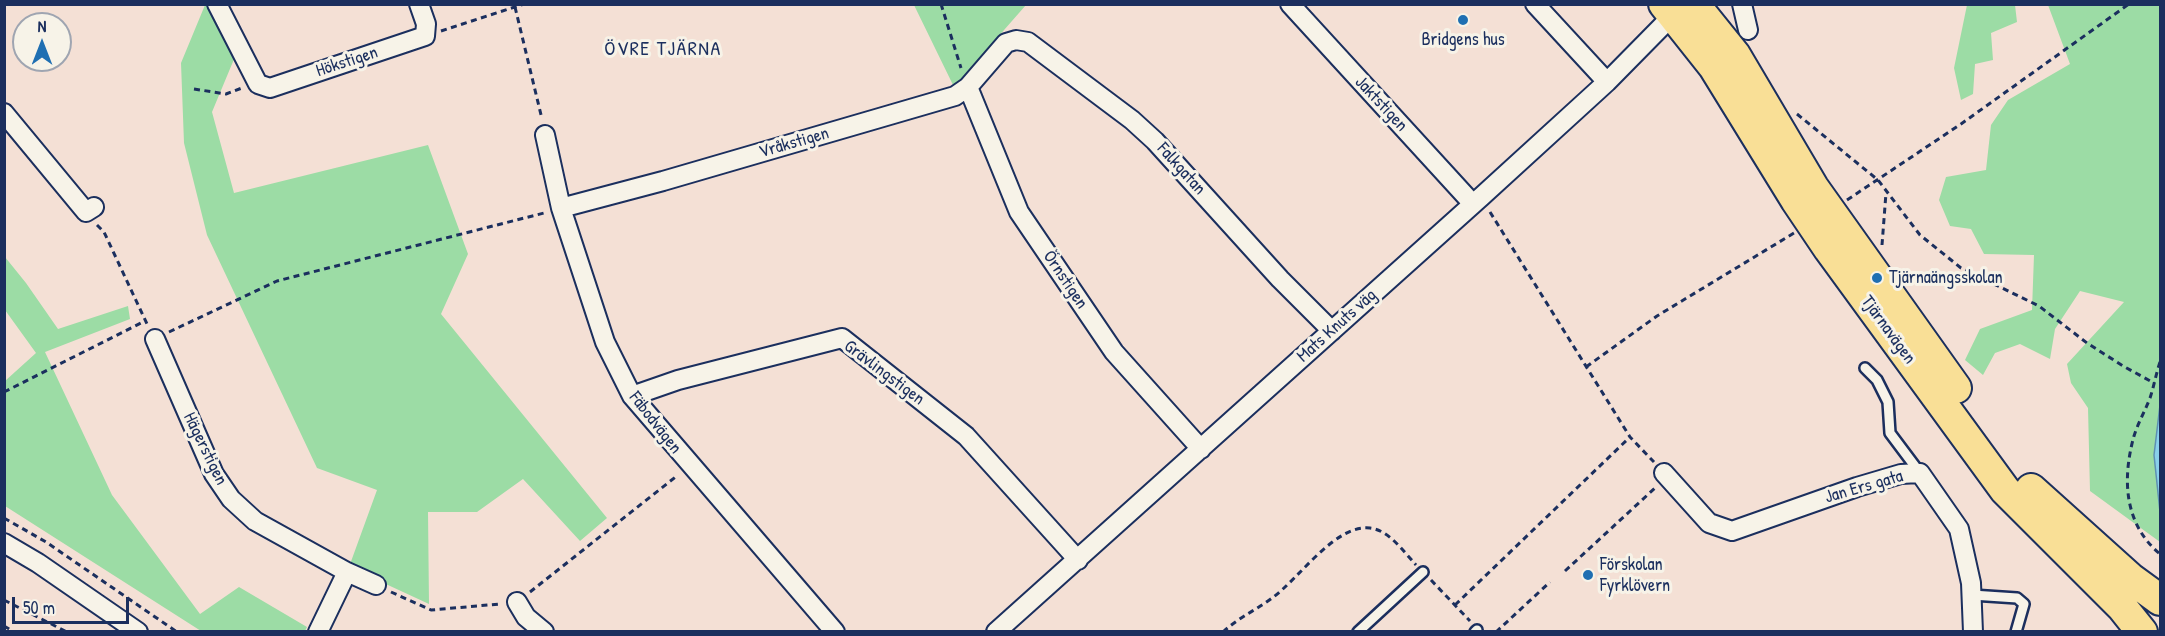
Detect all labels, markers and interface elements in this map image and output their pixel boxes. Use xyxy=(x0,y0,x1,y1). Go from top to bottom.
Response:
north arrow xyxy=(12,12,72,72)
marker: Bridgens hus xyxy=(1456,13,1470,27)
text: N xyxy=(38,15,46,37)
place label: Bridgens hus xyxy=(1421,29,1505,51)
district label: ÖVRE TJÄRNA xyxy=(604,38,722,62)
street label: Hökstigen xyxy=(313,42,381,82)
street label: Jaktstigen xyxy=(1350,72,1412,136)
street label: Vråkstigen xyxy=(756,123,832,163)
street label: Falkgatan xyxy=(1152,139,1210,199)
street label: Örnstigen xyxy=(1038,247,1092,313)
place label: Tjärnaängsskolan xyxy=(1889,267,2003,289)
marker: Tjärnaängsskolan xyxy=(1870,271,1884,285)
street label: Mats Knuts väg xyxy=(1293,285,1381,367)
street label: Tjärnavägen xyxy=(1856,292,1920,368)
street label: Grävlingstigen xyxy=(839,336,929,410)
street label: Fäbodvägen xyxy=(624,388,686,458)
street label: Hägerstigen xyxy=(178,409,232,489)
street label: Jan Ers gata xyxy=(1822,466,1906,508)
place label: Förskolan Fyrklövern xyxy=(1600,554,1670,596)
marker: Förskolan Fyrklövern xyxy=(1581,568,1595,582)
scale bar xyxy=(15,585,132,623)
text: 50 m xyxy=(23,595,55,620)

